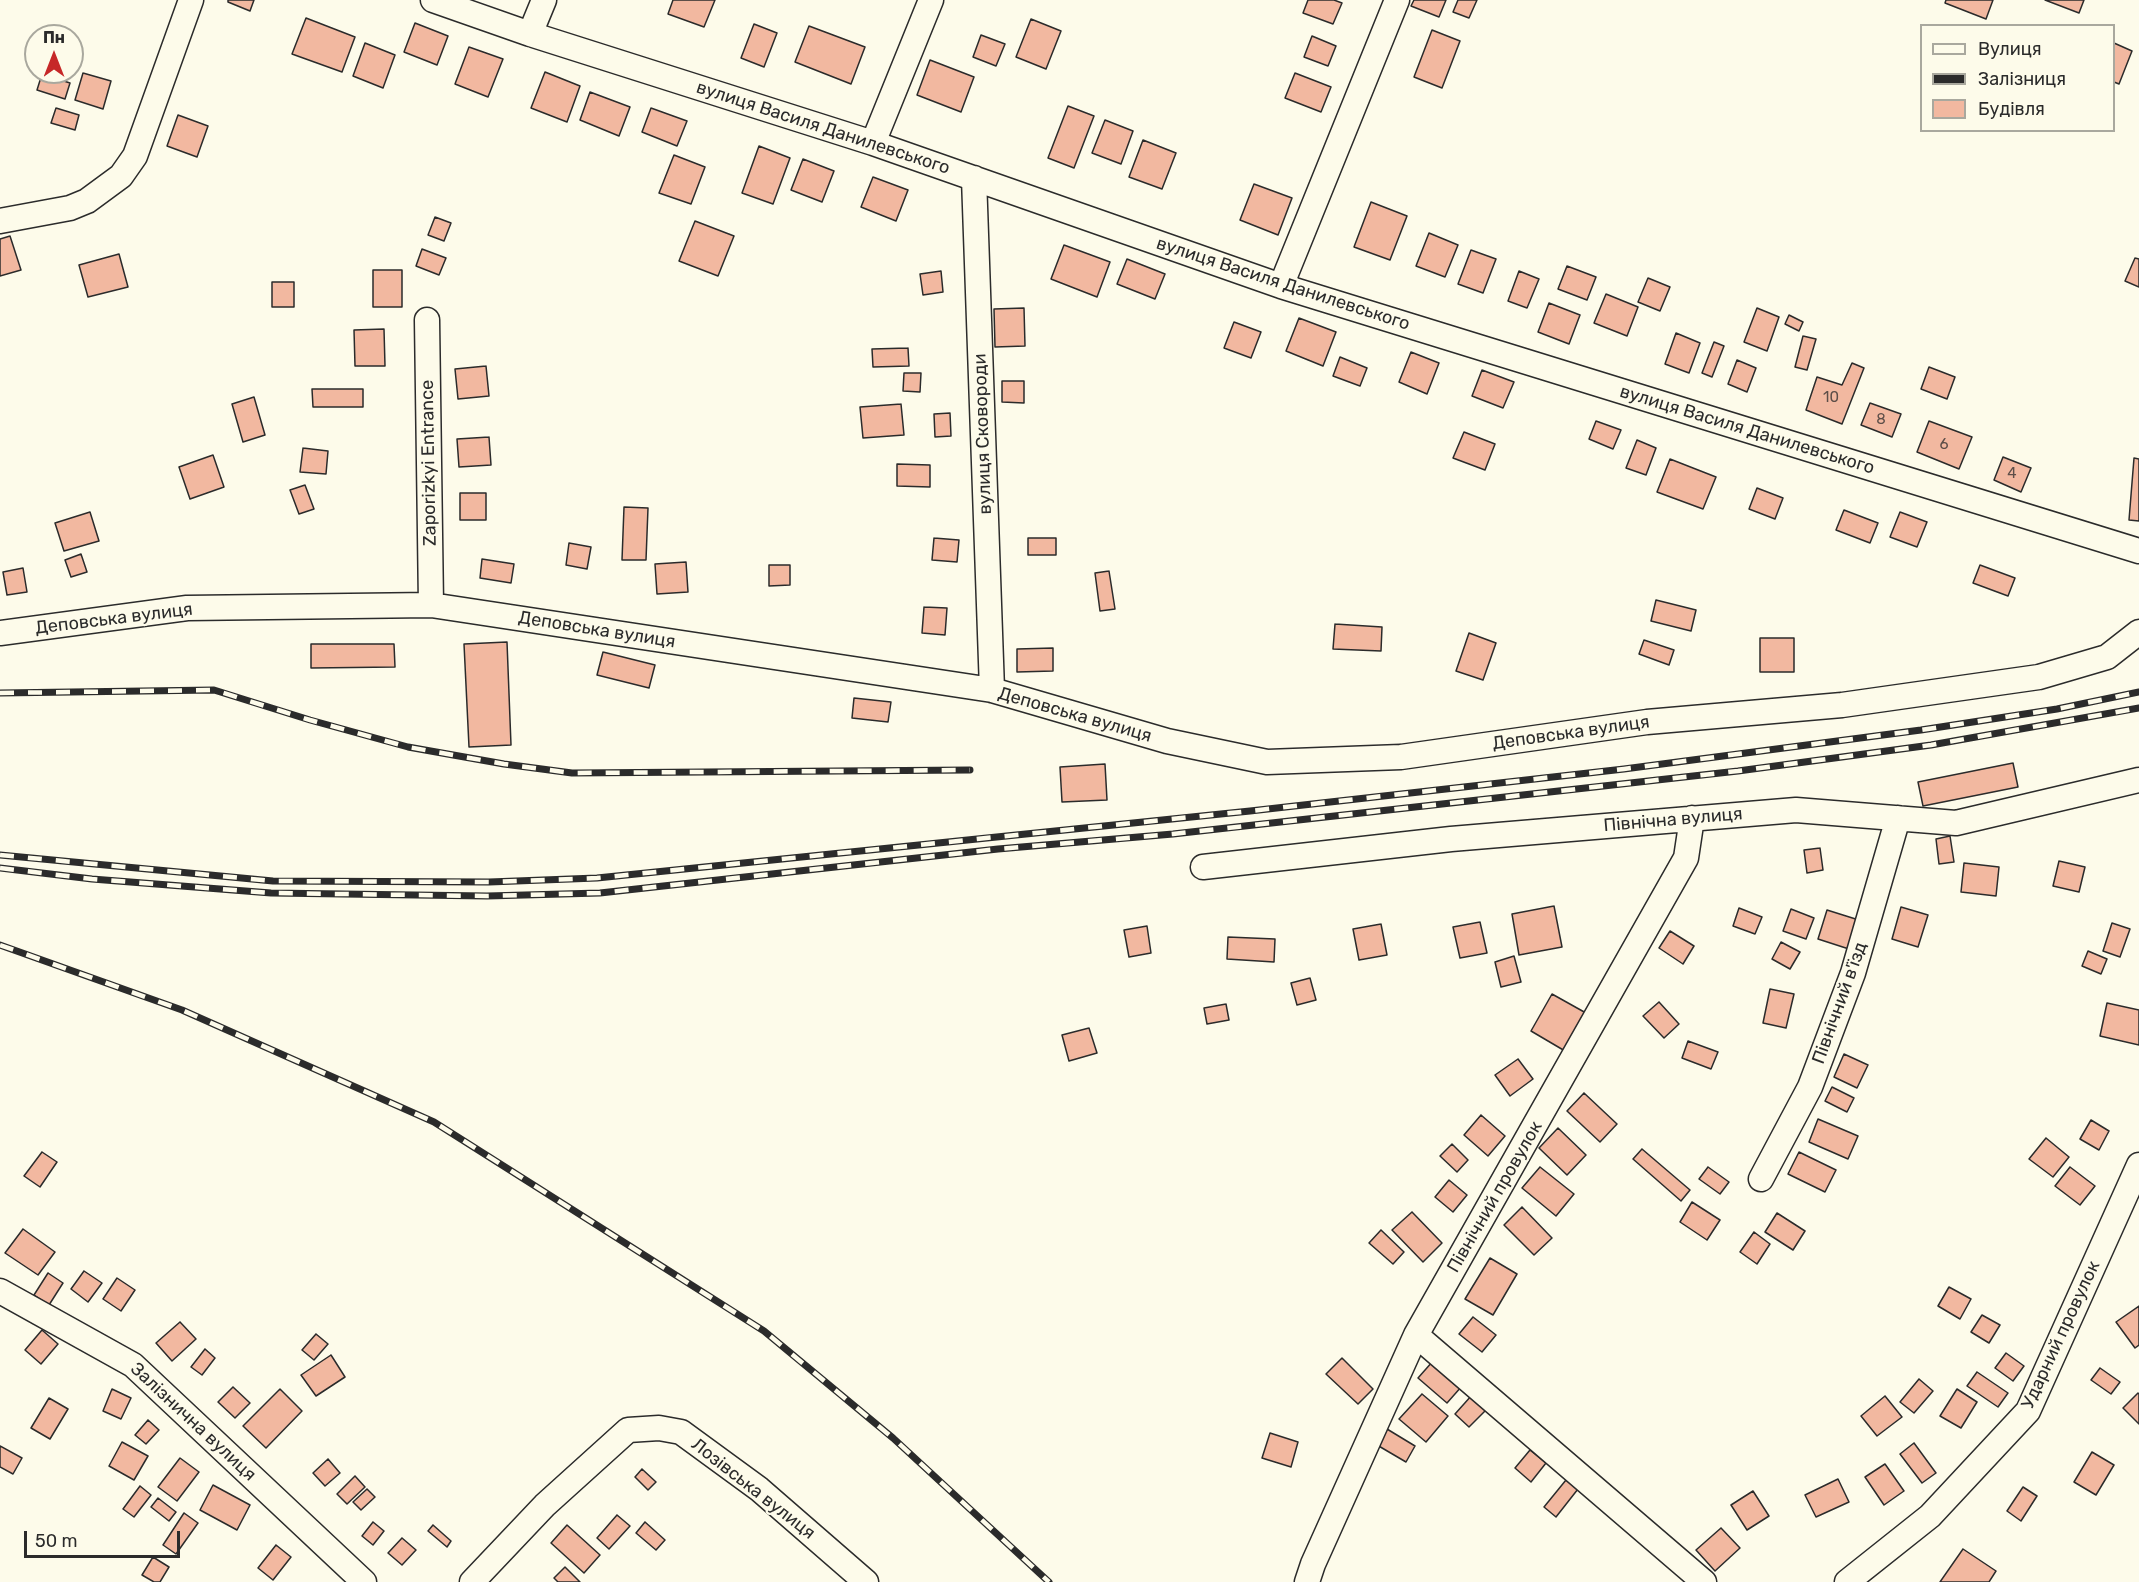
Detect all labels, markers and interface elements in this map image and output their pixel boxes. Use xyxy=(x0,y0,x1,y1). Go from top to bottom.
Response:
north arrow xyxy=(24,24,84,84)
legend xyxy=(1920,24,2115,132)
text: Пн xyxy=(43,28,65,47)
text: Вулиця xyxy=(1978,38,2042,60)
text: Залізниця xyxy=(1978,68,2066,90)
street label: вулиця Василя Данилевського xyxy=(694,77,952,179)
text: Будівля xyxy=(1978,98,2045,120)
street label: вулиця Василя Данилевського xyxy=(1154,233,1412,335)
street label: вулиця Сковороди xyxy=(969,353,997,515)
street label: Zaporizkyi Entrance xyxy=(417,380,441,546)
street label: вулиця Василя Данилевського xyxy=(1617,381,1877,479)
house number: 10 xyxy=(1823,389,1839,407)
house number: 8 xyxy=(1876,411,1886,429)
house number: 6 xyxy=(1939,436,1949,454)
house number: 4 xyxy=(2007,465,2017,483)
street label: Деповська вулиця xyxy=(34,599,194,639)
street label: Деповська вулиця xyxy=(517,607,677,653)
street label: Деповська вулиця xyxy=(996,683,1154,747)
street label: Деповська вулиця xyxy=(1491,711,1651,755)
street label: Північна вулиця xyxy=(1603,803,1743,837)
street label: Північний в'їзд xyxy=(1808,939,1872,1067)
street label: Північний провулок xyxy=(1443,1117,1547,1277)
street label: Ударний провулок xyxy=(2017,1258,2105,1412)
street label: Залізнична вулиця xyxy=(126,1358,260,1486)
street label: Лозівська вулиця xyxy=(687,1434,819,1544)
scale bar xyxy=(27,1519,183,1557)
text: 50 m xyxy=(35,1530,78,1552)

